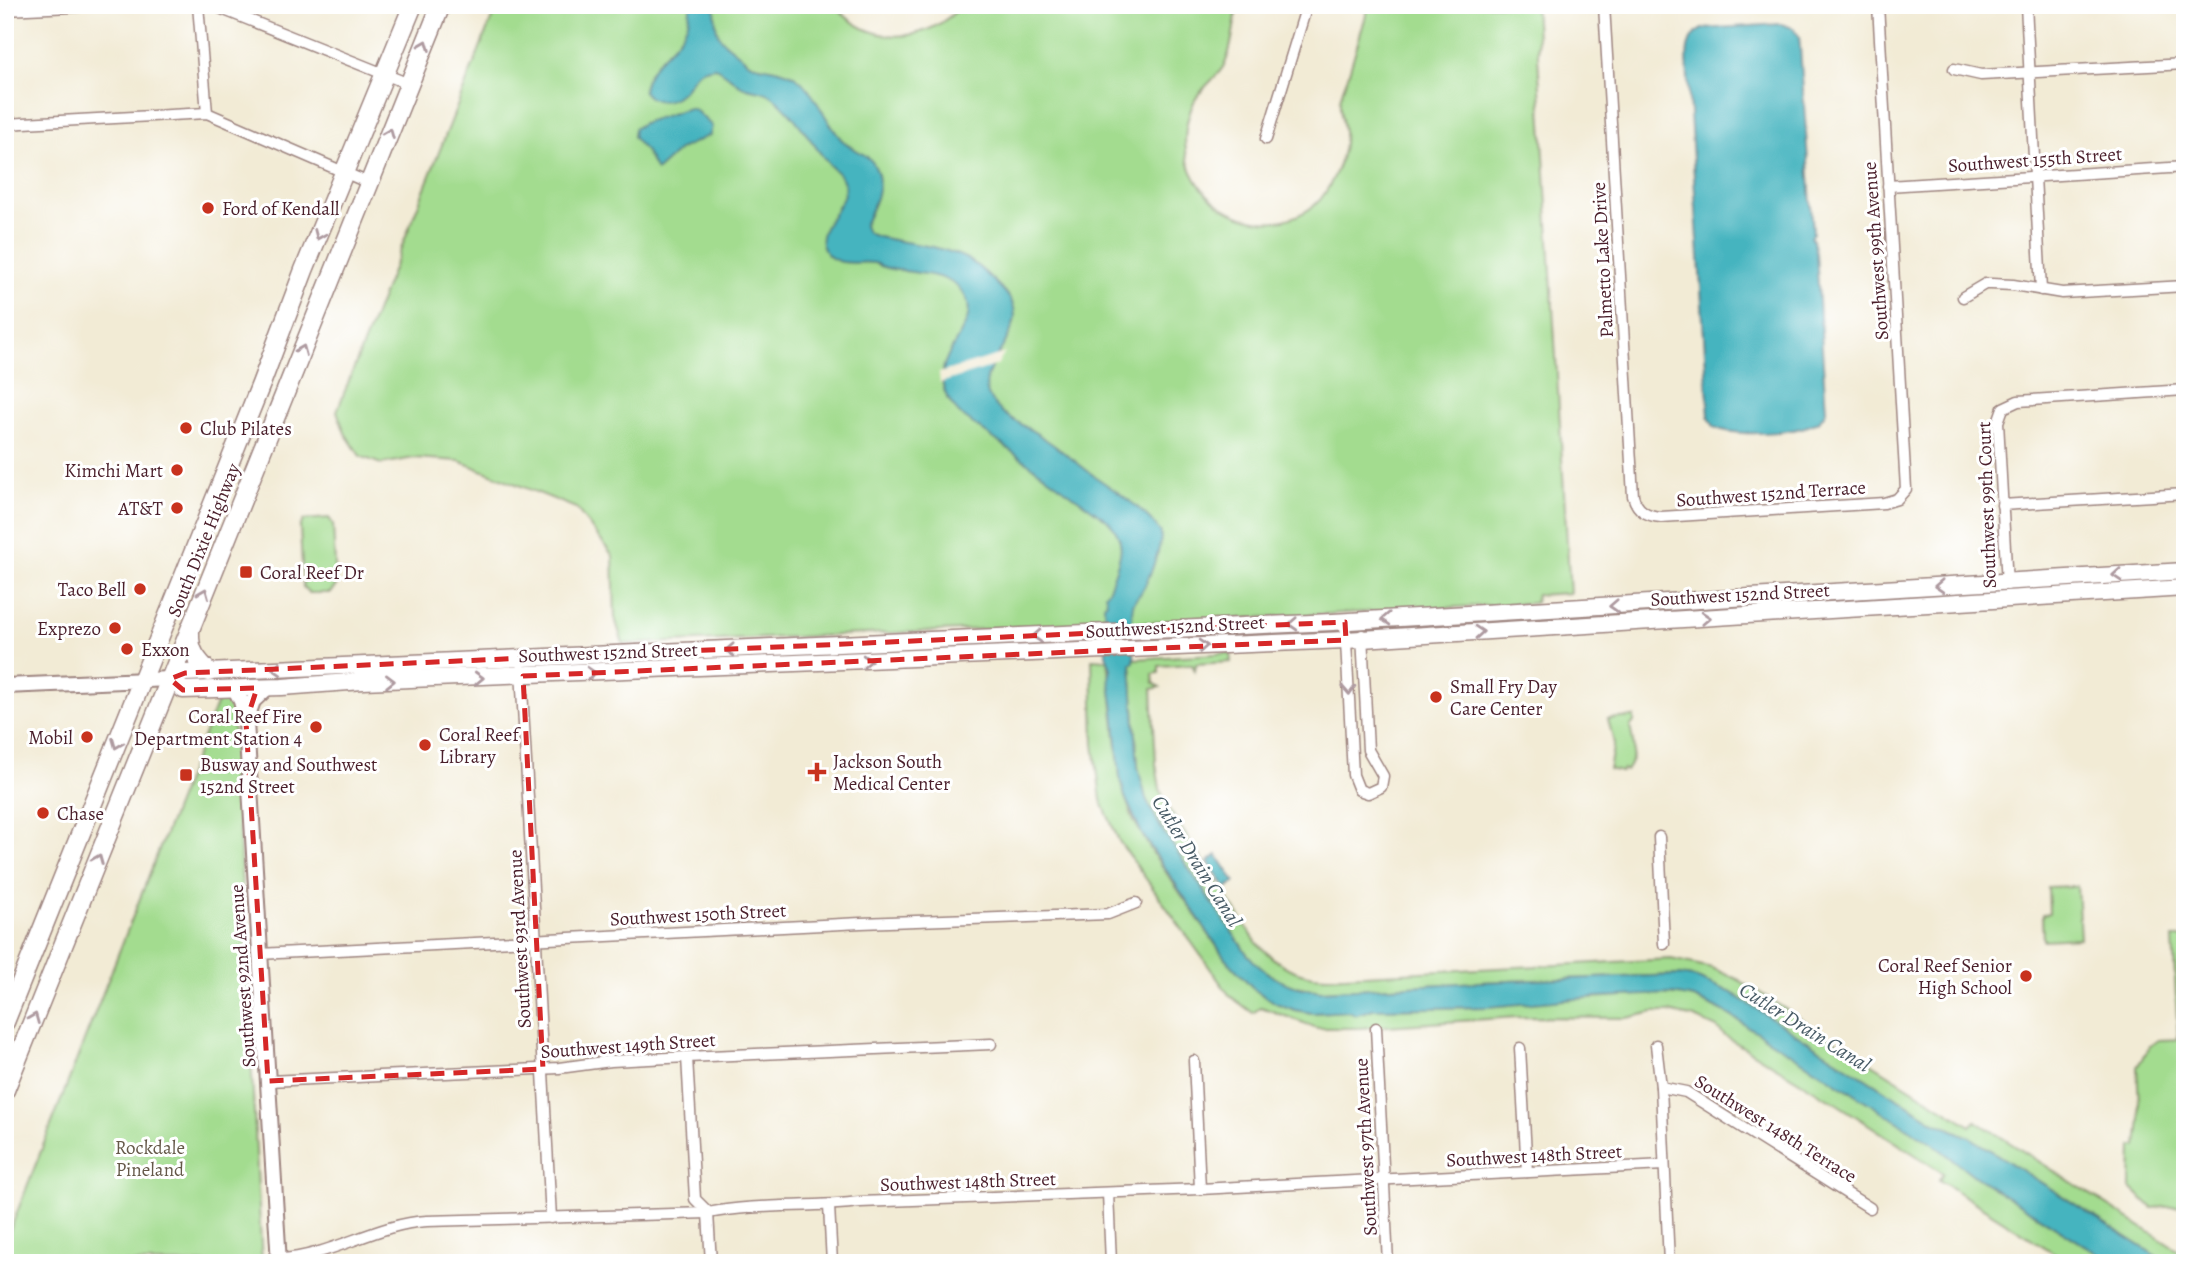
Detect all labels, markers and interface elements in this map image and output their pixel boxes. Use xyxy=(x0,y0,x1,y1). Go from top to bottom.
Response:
one-way arrow xyxy=(416,39,430,51)
one-way arrow xyxy=(381,128,395,141)
street label: Southwest 155th Street xyxy=(1947,141,2123,179)
street label: Southwest 99th Avenue xyxy=(1857,161,1895,341)
street label: Palmetto Lake Drive xyxy=(1586,181,1620,339)
place label: Ford of Kendall xyxy=(222,196,340,222)
marker: Ford of Kendall xyxy=(200,200,216,216)
one-way arrow xyxy=(313,228,327,240)
one-way arrow xyxy=(294,345,308,357)
place label: Club Pilates xyxy=(200,416,292,442)
marker: Club Pilates xyxy=(178,420,194,436)
street label: Southwest 99th Court xyxy=(1971,421,2003,589)
place label: Kimchi Mart xyxy=(64,458,163,484)
street label: South Dixie Highway xyxy=(161,459,247,621)
marker: Kimchi Mart xyxy=(169,462,185,478)
street label: Southwest 152nd Terrace xyxy=(1675,474,1867,514)
place label: AT&T xyxy=(117,496,164,522)
marker: AT&T xyxy=(169,500,185,516)
place label: Coral Reef Dr xyxy=(260,560,364,586)
marker: Coral Reef Dr xyxy=(238,564,254,580)
one-way arrow xyxy=(2111,567,2122,582)
place label: Taco Bell xyxy=(58,577,126,603)
street label: Southwest 152nd Street xyxy=(1650,577,1830,613)
one-way arrow xyxy=(1933,578,1944,593)
marker: Taco Bell xyxy=(132,581,148,597)
one-way arrow xyxy=(196,588,210,600)
one-way arrow xyxy=(1608,598,1619,613)
street label: Southwest 152nd Street xyxy=(1085,609,1265,645)
one-way arrow xyxy=(1701,610,1712,625)
one-way arrow xyxy=(1381,611,1392,626)
place label: Exprezo xyxy=(37,616,101,642)
one-way arrow xyxy=(1287,617,1298,632)
marker: Exprezo xyxy=(107,620,123,636)
one-way arrow xyxy=(1474,624,1485,639)
one-way arrow xyxy=(1031,628,1042,643)
place label: Exxon xyxy=(141,637,190,663)
street label: Southwest 152nd Street xyxy=(518,637,698,669)
one-way arrow xyxy=(1198,639,1209,654)
marker: Exxon xyxy=(119,641,135,657)
one-way arrow xyxy=(724,642,735,657)
one-way arrow xyxy=(861,654,872,669)
one-way arrow xyxy=(271,661,282,676)
one-way arrow xyxy=(586,666,597,681)
one-way arrow xyxy=(474,671,485,686)
one-way arrow xyxy=(385,673,396,689)
place label: Small Fry Day Care Center xyxy=(1450,674,1558,722)
one-way arrow xyxy=(1341,685,1356,696)
marker: Small Fry Day Care Center xyxy=(1428,689,1444,705)
place label: Coral Reef Fire Department Station 4 xyxy=(134,704,302,752)
marker: Coral Reef Fire Department Station 4 xyxy=(308,719,324,735)
place label: Coral Reef Library xyxy=(439,722,521,770)
place label: Mobil xyxy=(28,725,73,751)
marker: Mobil xyxy=(79,729,95,745)
one-way arrow xyxy=(111,737,125,749)
marker: Coral Reef Library xyxy=(417,737,433,753)
place label: Jackson South Medical Center xyxy=(833,749,950,797)
place label: Busway and Southwest 152nd Street xyxy=(200,752,377,800)
marker: Jackson South Medical Center xyxy=(807,762,827,782)
marker: Busway and Southwest 152nd Street xyxy=(178,767,194,783)
water label: Cutler Drain Canal xyxy=(1145,790,1249,933)
place label: Chase xyxy=(57,801,104,827)
marker: Chase xyxy=(35,805,51,821)
street label: Southwest 93rd Avenue xyxy=(502,849,538,1029)
one-way arrow xyxy=(89,853,103,865)
street label: Southwest 92nd Avenue xyxy=(224,884,262,1068)
street label: Southwest 150th Street xyxy=(609,897,787,933)
place label: Coral Reef Senior High School xyxy=(1878,953,2012,1001)
marker: Coral Reef Senior High School xyxy=(2018,968,2034,984)
water label: Cutler Drain Canal xyxy=(1734,975,1877,1079)
one-way arrow xyxy=(26,1013,40,1025)
street label: Southwest 149th Street xyxy=(540,1027,716,1065)
street label: Southwest 97th Avenue xyxy=(1348,1057,1384,1237)
street label: Southwest 148th Terrace xyxy=(1689,1068,1861,1189)
park label: Rockdale Pineland xyxy=(115,1135,185,1183)
street label: Southwest 148th Street xyxy=(1446,1138,1623,1174)
street label: Southwest 148th Street xyxy=(880,1166,1056,1198)

